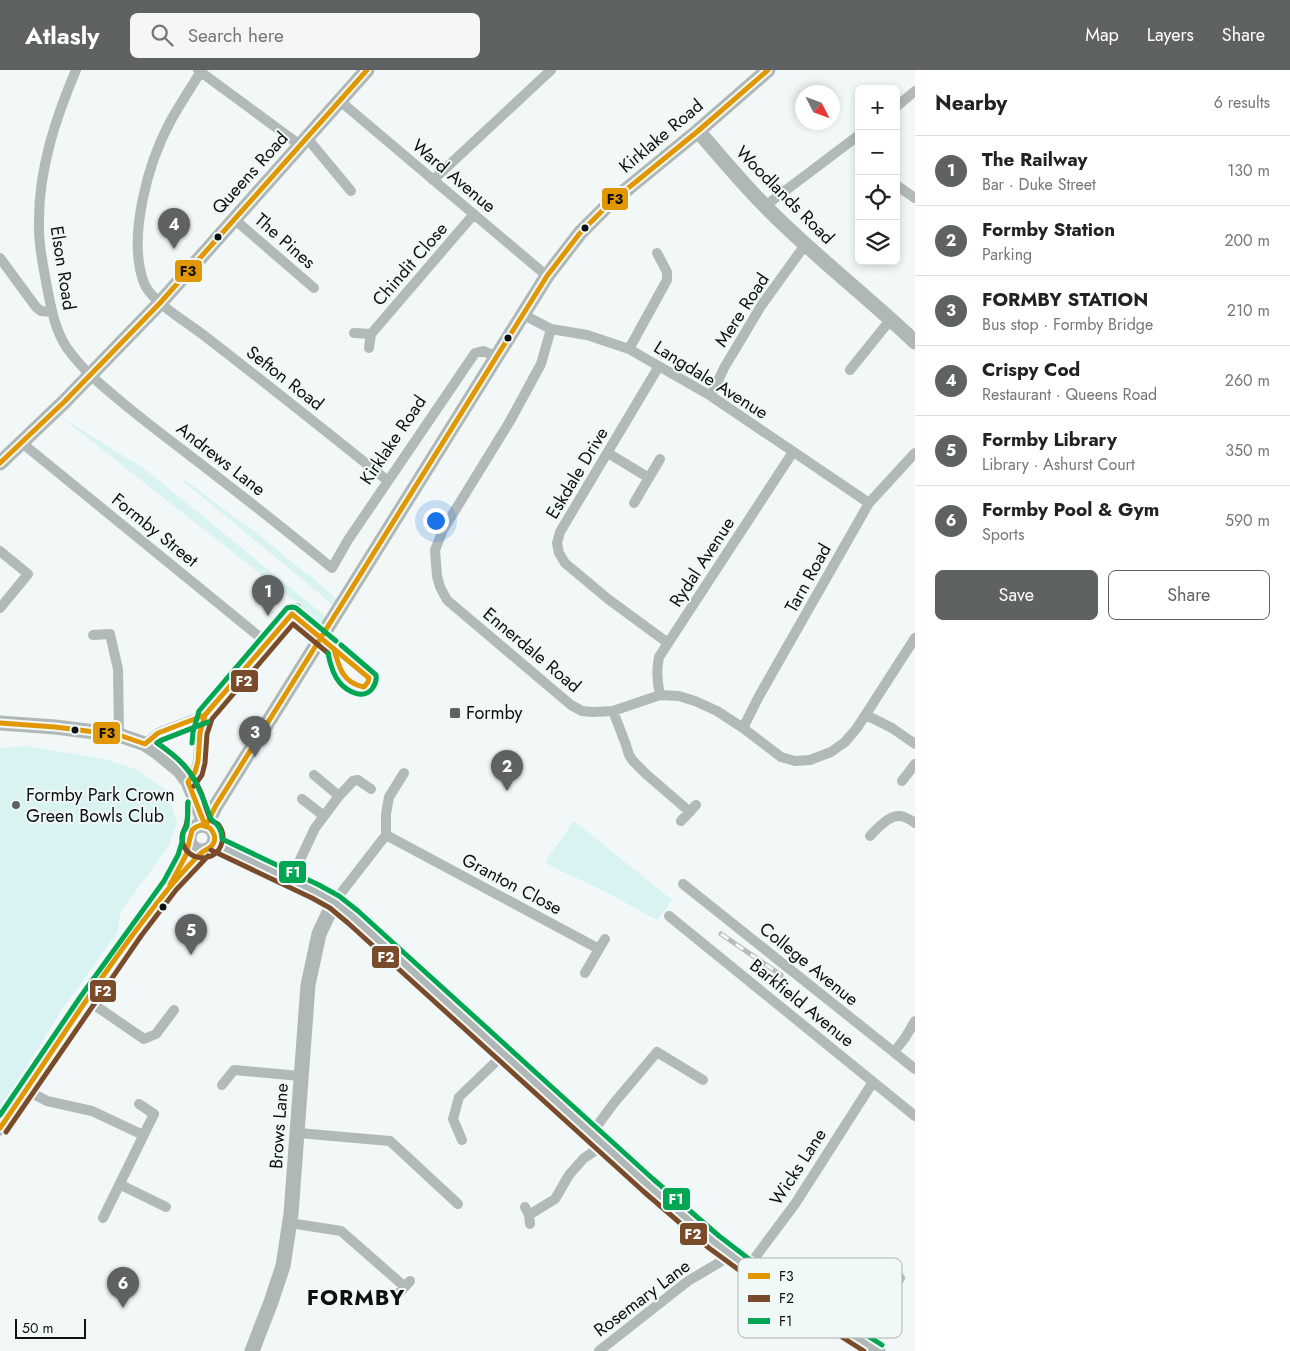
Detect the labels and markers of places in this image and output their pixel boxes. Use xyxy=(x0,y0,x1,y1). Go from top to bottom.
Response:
pin: 4 xyxy=(158,208,190,249)
unlabelled marker xyxy=(580,223,590,233)
unlabelled marker xyxy=(213,232,223,242)
unlabelled marker xyxy=(503,333,513,343)
pin: 1 xyxy=(252,575,284,616)
place label: Formby xyxy=(466,700,522,726)
marker: Formby xyxy=(448,706,462,720)
pin: 3 xyxy=(239,716,271,757)
unlabelled marker xyxy=(70,725,80,735)
pin: 2 xyxy=(491,750,523,791)
place label: Formby Park Crown Green Bowls Club xyxy=(26,782,175,829)
marker: Formby Park Crown Green Bowls Club xyxy=(10,799,22,811)
unlabelled marker xyxy=(158,902,168,912)
pin: 5 xyxy=(175,914,207,955)
pin: 6 xyxy=(107,1267,139,1308)

